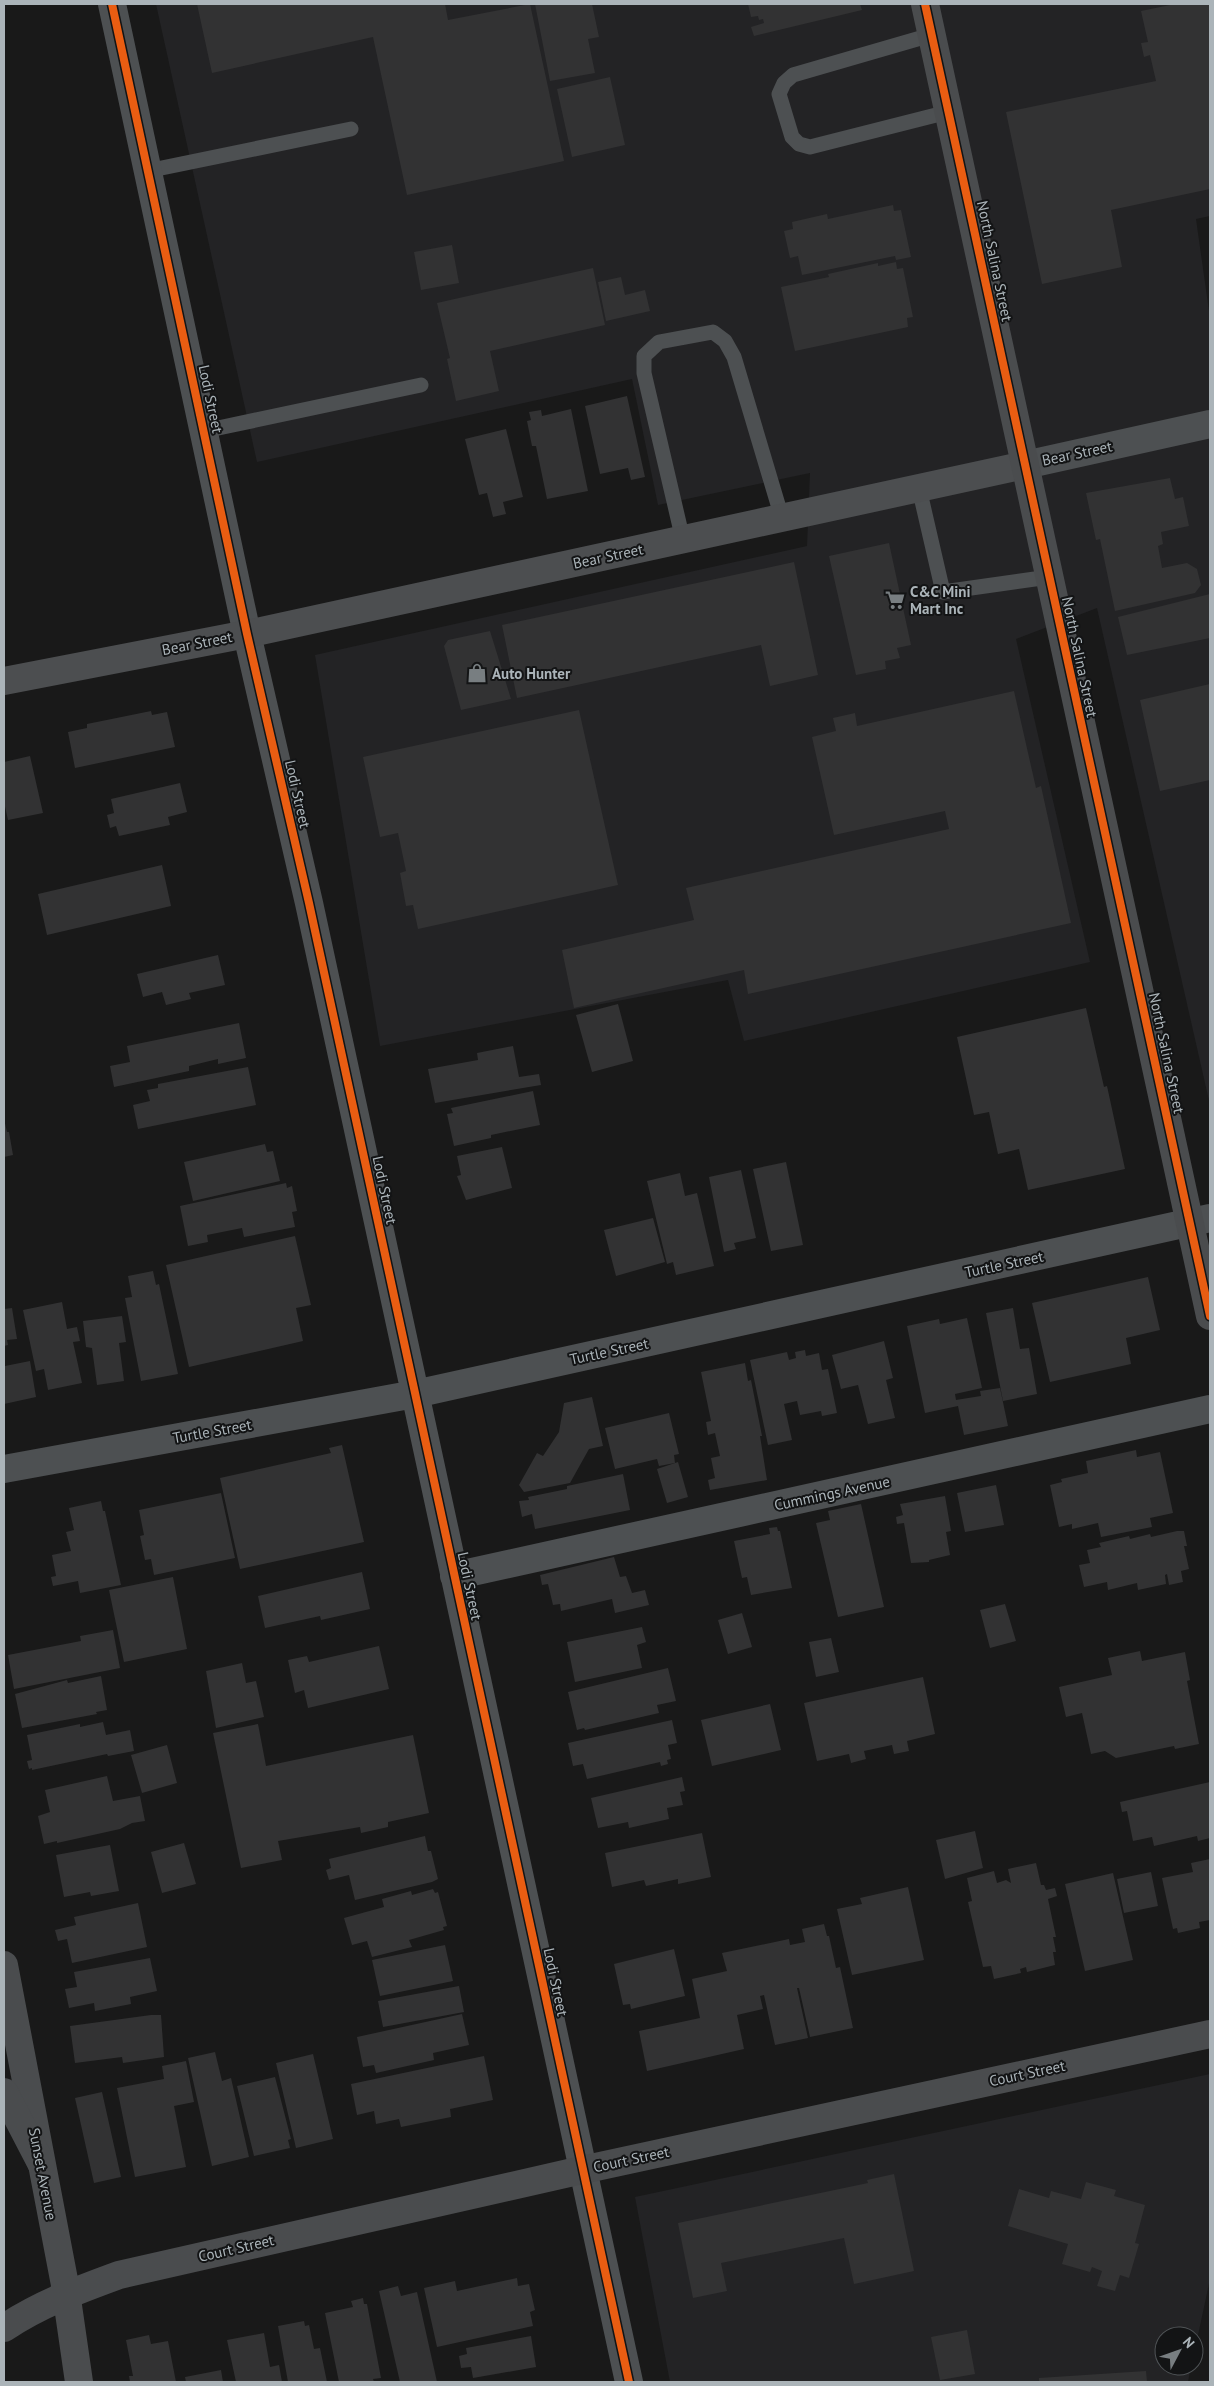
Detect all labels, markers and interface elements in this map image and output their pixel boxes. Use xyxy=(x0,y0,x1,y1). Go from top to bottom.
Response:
street label: North Salina Street xyxy=(973,199,1017,323)
street label: Lodi Street xyxy=(195,363,227,435)
street label: Bear Street xyxy=(1040,436,1114,470)
street label: Bear Street xyxy=(571,539,645,573)
place label: C&C Mini Mart Inc xyxy=(910,582,970,618)
supermarket icon: C&C Mini Mart Inc xyxy=(884,589,906,611)
street label: North Salina Street xyxy=(1058,595,1102,719)
street label: Bear Street xyxy=(160,627,234,659)
shop icon: Auto Hunter xyxy=(466,662,488,684)
place label: Auto Hunter xyxy=(492,664,571,683)
street label: Lodi Street xyxy=(281,758,315,830)
street label: North Salina Street xyxy=(1145,991,1189,1115)
street label: Lodi Street xyxy=(369,1154,401,1226)
street label: Turtle Street xyxy=(963,1246,1045,1282)
street label: Turtle Street xyxy=(568,1333,650,1369)
street label: Turtle Street xyxy=(171,1415,253,1447)
street label: Cummings Avenue xyxy=(772,1471,892,1515)
street label: Lodi Street xyxy=(454,1550,486,1622)
street label: Lodi Street xyxy=(540,1946,572,2018)
street label: Court Street xyxy=(987,2056,1067,2090)
street label: Sunset Avenue xyxy=(25,2126,61,2222)
street label: Court Street xyxy=(591,2142,671,2176)
street label: Court Street xyxy=(196,2230,276,2266)
north arrow xyxy=(1154,2326,1204,2376)
text: N xyxy=(1179,2333,1199,2352)

